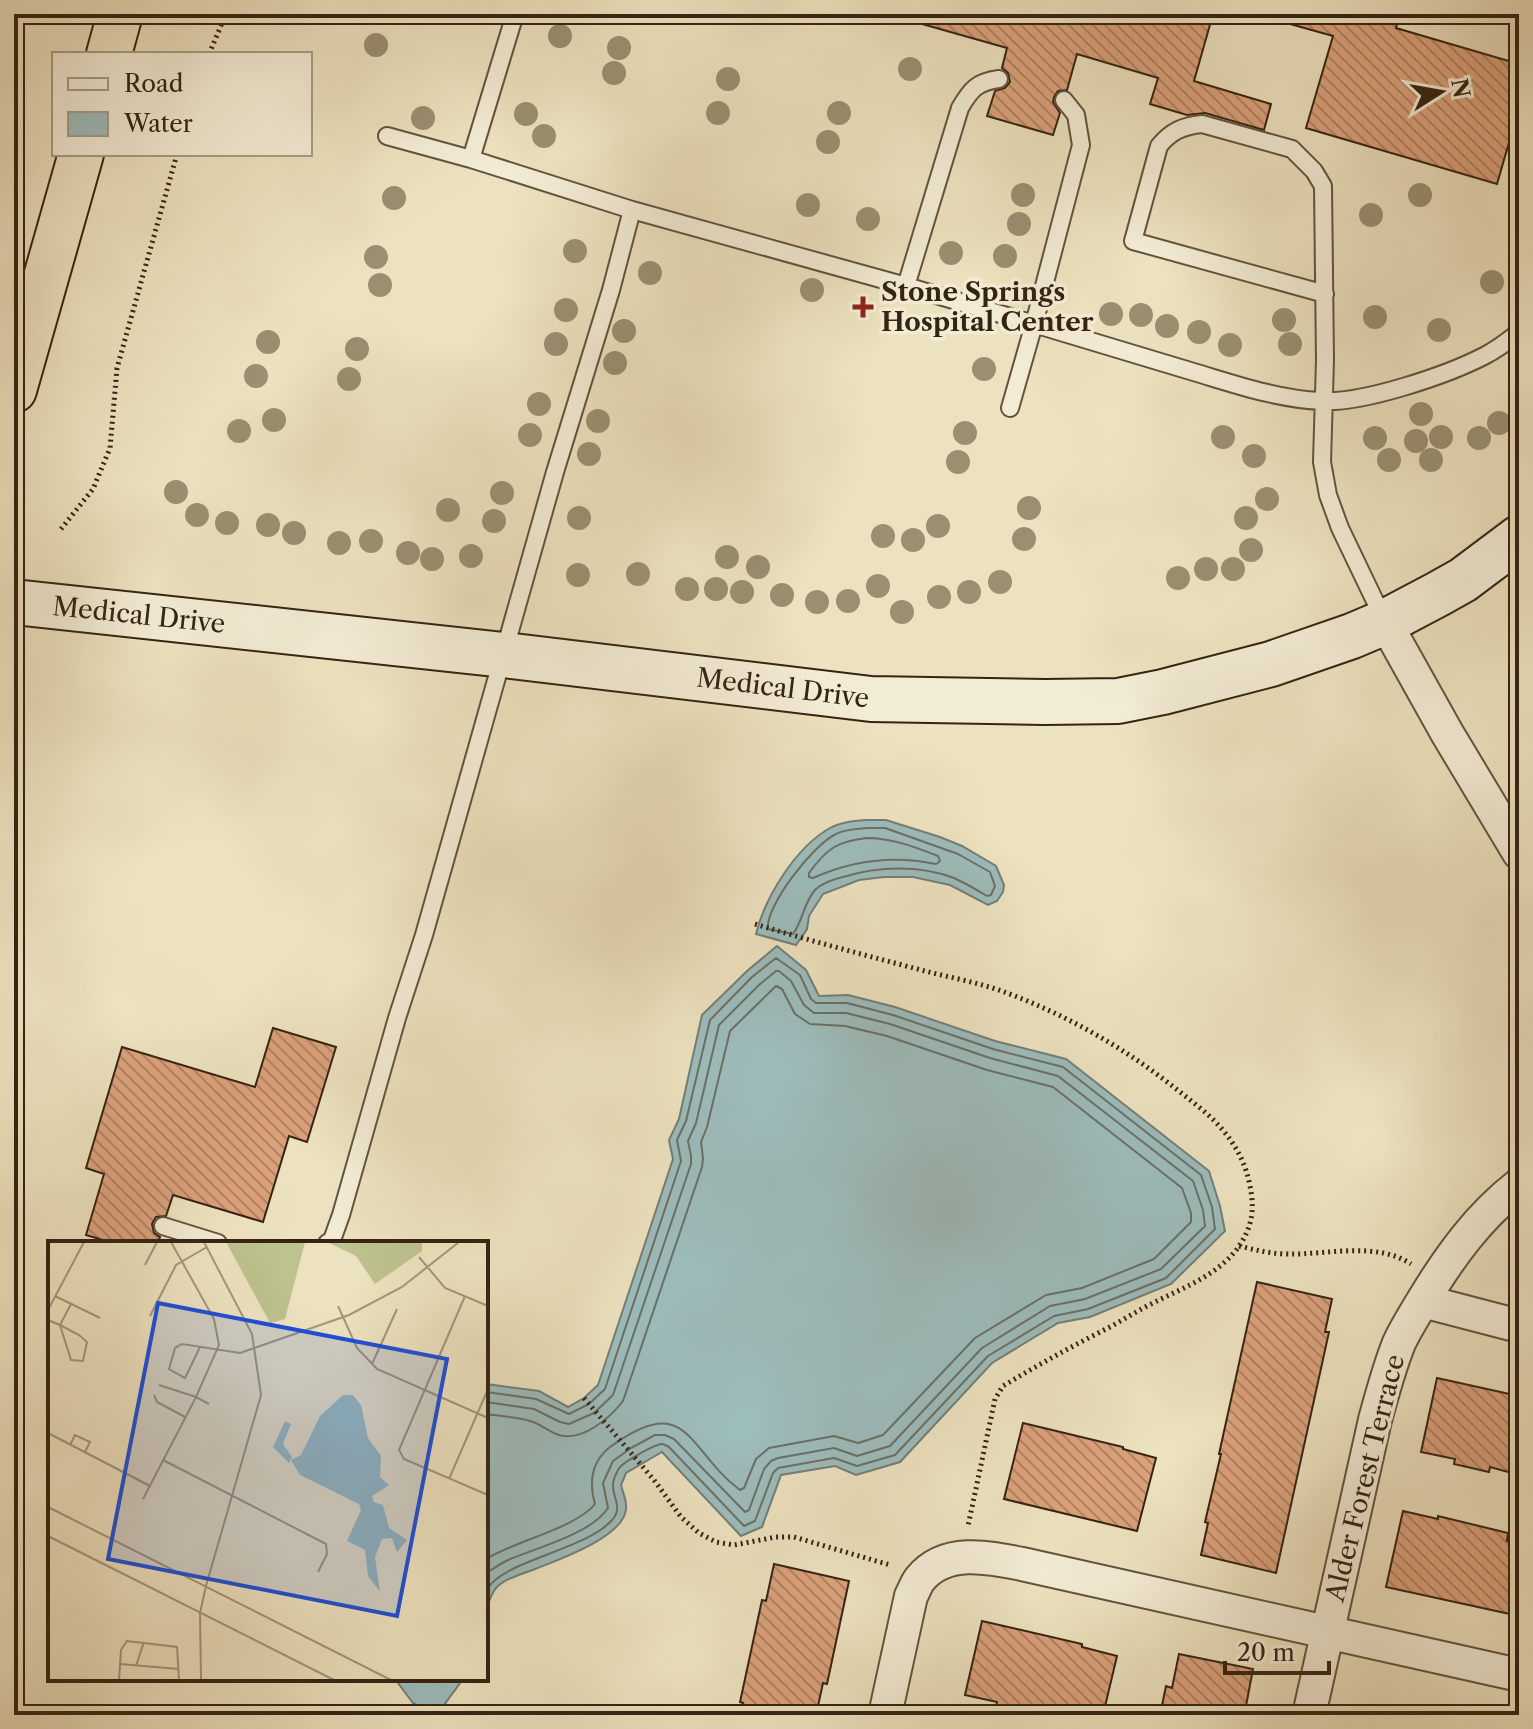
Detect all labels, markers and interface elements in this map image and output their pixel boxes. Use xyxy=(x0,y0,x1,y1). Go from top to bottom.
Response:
legend xyxy=(52,52,312,156)
north arrow xyxy=(1401,52,1481,132)
text: Road xyxy=(124,69,184,98)
text: N xyxy=(1445,76,1475,100)
text: Water xyxy=(123,109,193,138)
place label: Stone Springs Hospital Center xyxy=(881,276,1094,338)
marker: Stone Springs Hospital Center xyxy=(852,296,874,318)
street label: Medical Drive xyxy=(51,590,227,640)
street label: Medical Drive xyxy=(695,662,871,714)
inset map xyxy=(48,1241,488,1681)
street label: Alder Forest Terrace xyxy=(1319,1351,1411,1606)
scale bar xyxy=(1225,1625,1329,1675)
text: 20 m xyxy=(1237,1638,1295,1667)

